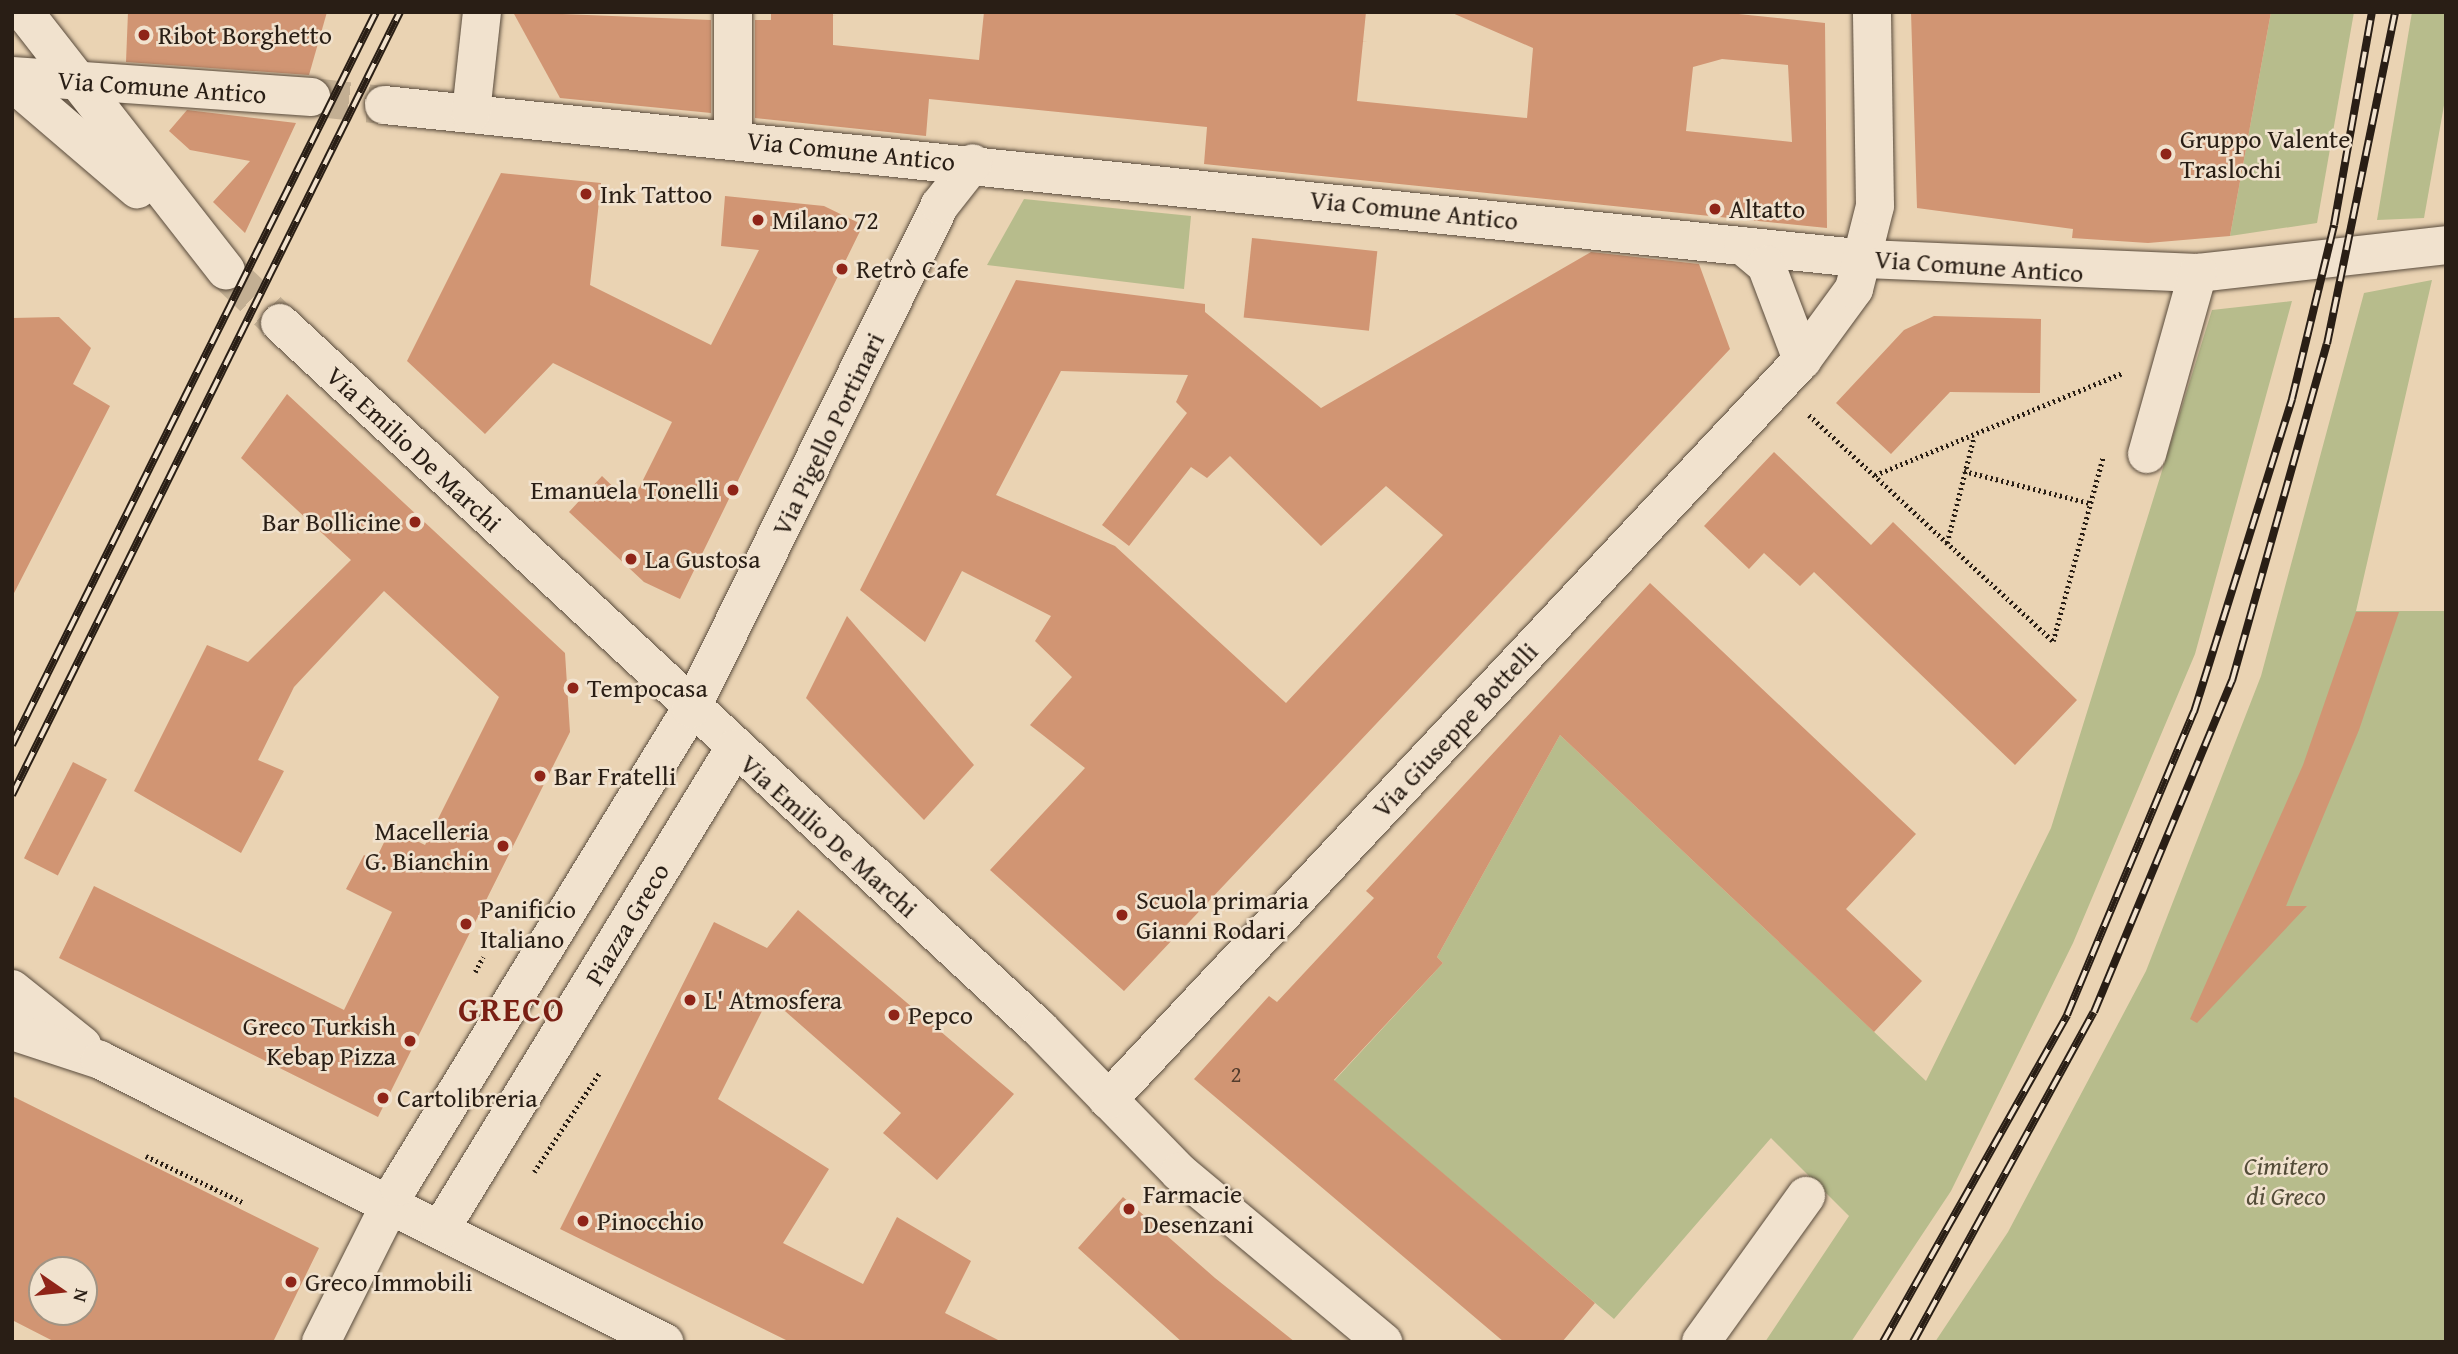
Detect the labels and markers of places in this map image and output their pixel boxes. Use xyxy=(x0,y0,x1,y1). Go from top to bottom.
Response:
place label: Ribot Borghetto xyxy=(158,19,332,51)
marker: Ribot Borghetto xyxy=(136,27,152,43)
place label: Gruppo Valente Traslochi xyxy=(2180,123,2350,184)
marker: Gruppo Valente Traslochi xyxy=(2158,146,2174,162)
place label: Ink Tattoo xyxy=(600,178,712,210)
marker: Ink Tattoo xyxy=(578,186,594,202)
place label: Altatto xyxy=(1729,193,1805,225)
marker: Altatto xyxy=(1707,201,1723,217)
place label: Milano 72 xyxy=(772,204,879,236)
marker: Milano 72 xyxy=(750,212,766,228)
place label: Retrò Cafe xyxy=(856,253,969,285)
marker: Retrò Cafe xyxy=(834,261,850,277)
place label: Emanuela Tonelli xyxy=(531,474,719,506)
marker: Emanuela Tonelli xyxy=(725,482,741,498)
place label: Bar Bollicine xyxy=(262,506,401,538)
marker: Bar Bollicine xyxy=(407,514,423,530)
place label: La Gustosa xyxy=(645,543,760,575)
marker: La Gustosa xyxy=(623,551,639,567)
place label: Tempocasa xyxy=(587,672,708,704)
marker: Tempocasa xyxy=(565,680,581,696)
place label: Bar Fratelli xyxy=(554,760,676,792)
marker: Bar Fratelli xyxy=(532,768,548,784)
place label: Macelleria G. Bianchin xyxy=(365,815,489,876)
marker: Macelleria G. Bianchin xyxy=(495,838,511,854)
place label: Scuola primaria Gianni Rodari xyxy=(1136,884,1309,946)
place label: Panificio Italiano xyxy=(480,893,576,954)
marker: Scuola primaria Gianni Rodari xyxy=(1114,907,1130,923)
marker: Panificio Italiano xyxy=(458,916,474,932)
place label: L' Atmosfera xyxy=(704,984,842,1016)
marker: L' Atmosfera xyxy=(682,992,698,1008)
place label: Pepco xyxy=(908,999,973,1031)
marker: Pepco xyxy=(886,1007,902,1023)
place label: Greco Turkish Kebap Pizza xyxy=(243,1010,396,1072)
marker: Greco Turkish Kebap Pizza xyxy=(402,1033,418,1049)
place label: Cartolibreria xyxy=(397,1082,537,1114)
marker: Cartolibreria xyxy=(375,1090,391,1106)
place label: Farmacie Desenzani xyxy=(1143,1178,1254,1240)
marker: Farmacie Desenzani xyxy=(1121,1201,1137,1217)
place label: Pinocchio xyxy=(597,1205,704,1237)
marker: Pinocchio xyxy=(575,1213,591,1229)
place label: Greco Immobili xyxy=(305,1266,472,1298)
marker: Greco Immobili xyxy=(283,1274,299,1290)

